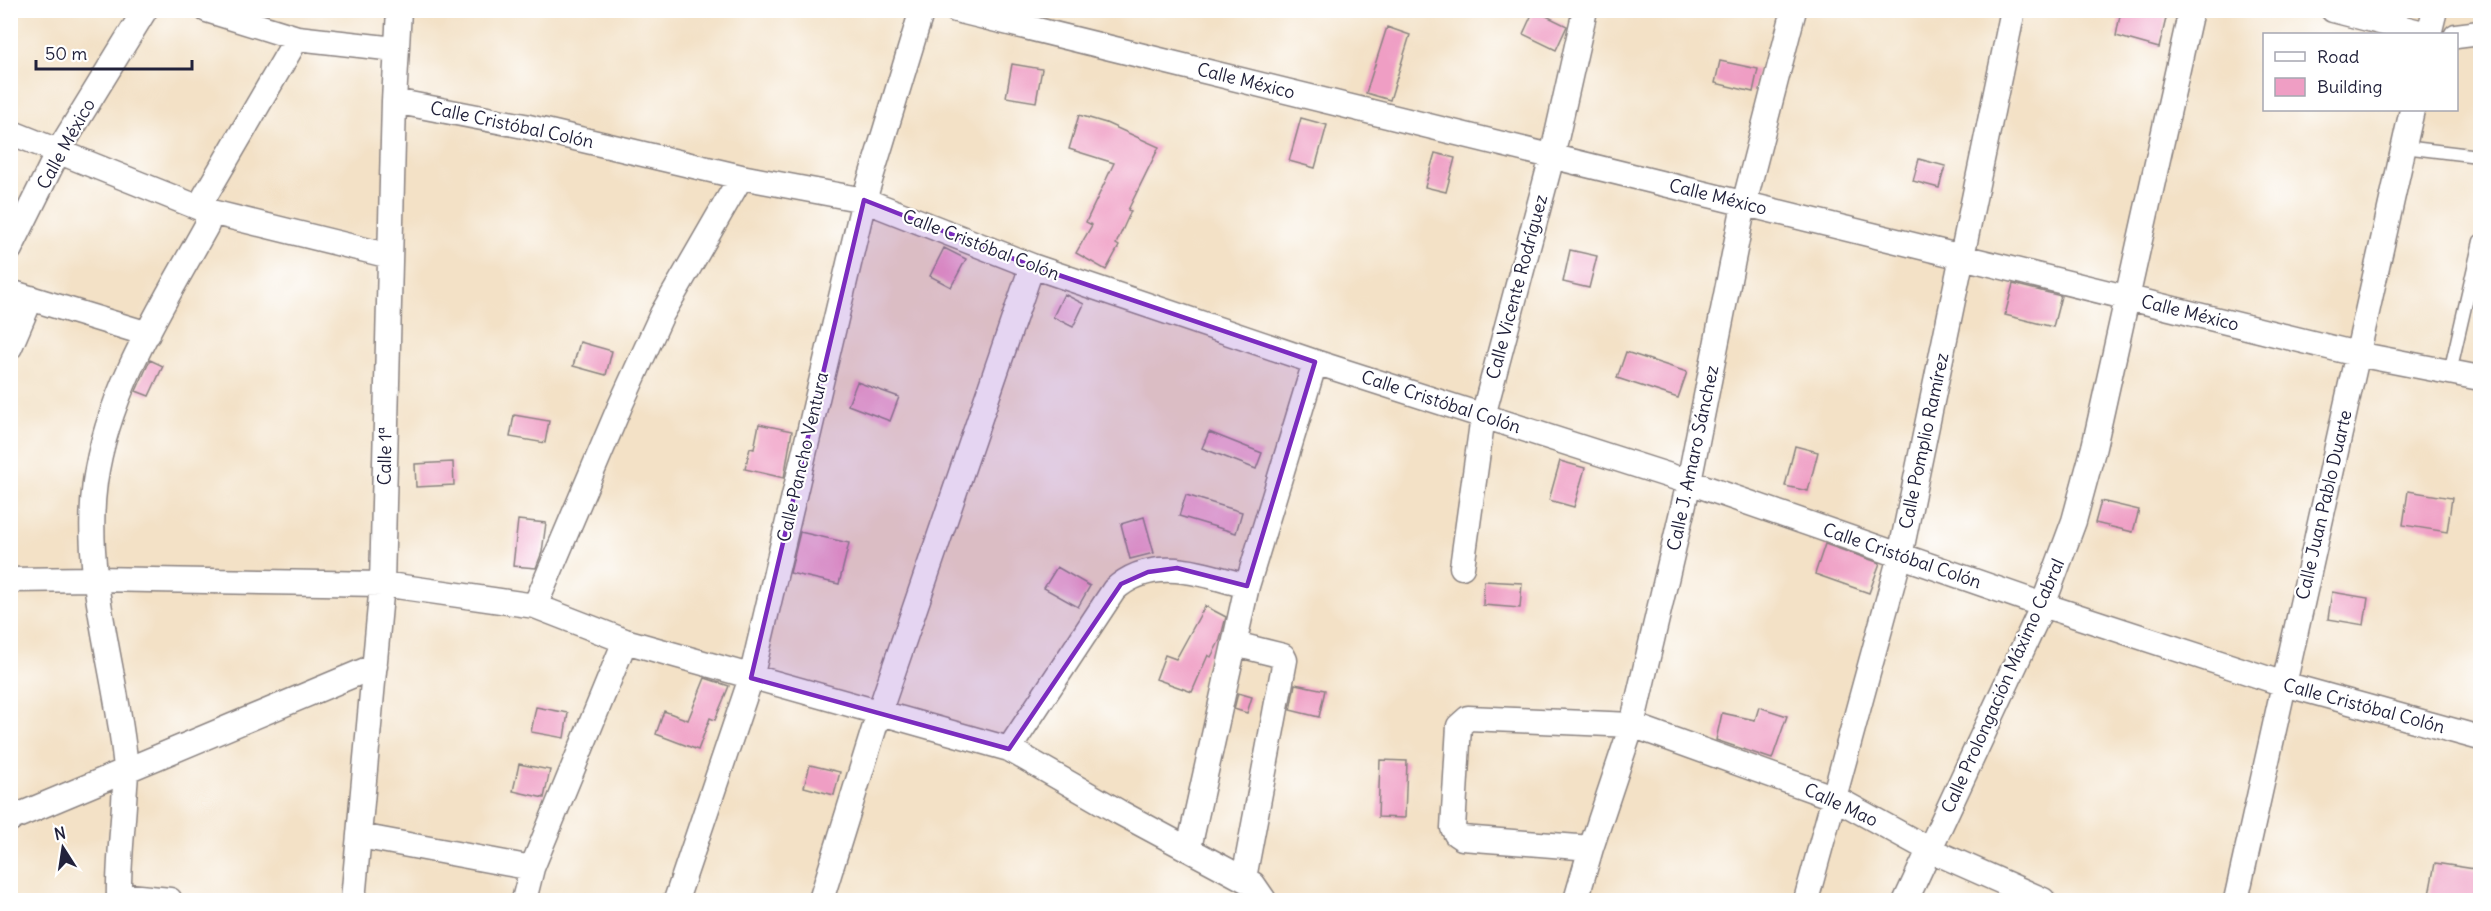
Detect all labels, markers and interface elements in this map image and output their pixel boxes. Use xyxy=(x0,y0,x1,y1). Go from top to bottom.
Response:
scale bar xyxy=(36,33,192,71)
legend xyxy=(2263,33,2458,111)
text: 50 m xyxy=(45,42,87,65)
text: Road xyxy=(2317,45,2360,68)
street label: Calle México xyxy=(1195,57,1298,104)
text: Building xyxy=(2317,75,2382,98)
street label: Calle México xyxy=(31,94,100,193)
street label: Calle Cristóbal Colón xyxy=(428,96,596,153)
street label: Calle México xyxy=(1667,173,1770,220)
street label: Calle Vicente Rodríguez xyxy=(1481,192,1552,382)
street label: Calle Cristóbal Colón xyxy=(899,204,1063,285)
street label: Calle México xyxy=(2139,289,2242,336)
street label: Calle Pomplio Ramírez xyxy=(1894,350,1954,531)
street label: Calle J. Amaro Sánchez xyxy=(1662,363,1723,553)
street label: Calle Cristóbal Colón xyxy=(1358,365,1524,438)
street label: Calle Pancho Ventura xyxy=(772,370,833,544)
street label: Calle Juan Pablo Duarte xyxy=(2290,408,2357,602)
street label: Calle 1ª xyxy=(372,427,397,485)
street label: Calle Cristóbal Colón xyxy=(1820,518,1985,593)
street label: Calle Prolongación Máximo Cabral xyxy=(1936,555,2069,817)
street label: Calle Cristóbal Colón xyxy=(2281,673,2447,738)
street label: Calle Mao xyxy=(1801,777,1882,832)
north arrow xyxy=(33,818,93,878)
text: N xyxy=(52,822,67,844)

